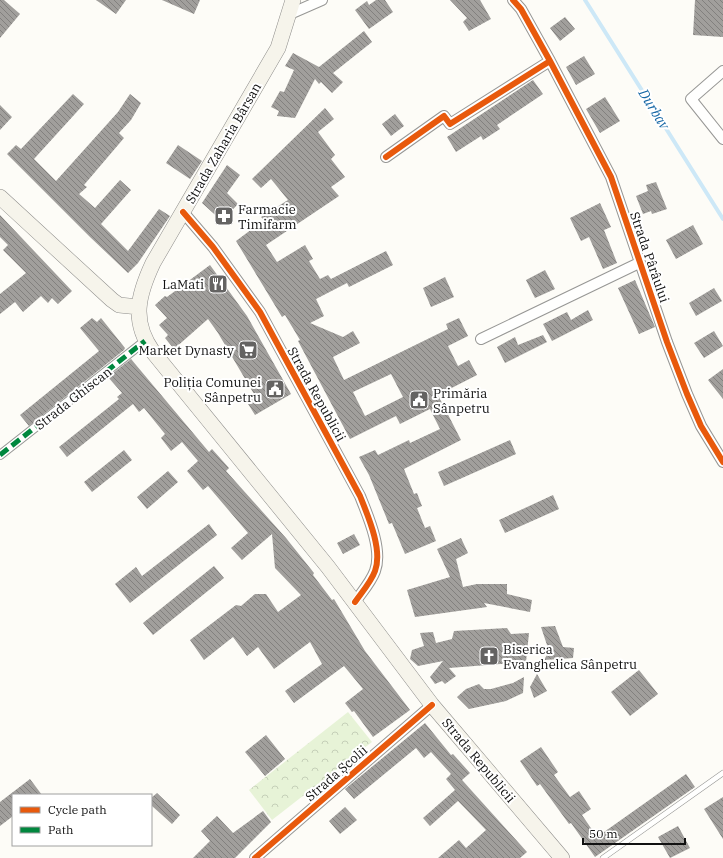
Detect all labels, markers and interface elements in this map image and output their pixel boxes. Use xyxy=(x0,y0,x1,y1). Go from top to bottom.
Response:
street label: Strada Zaharia Bârsan xyxy=(182,80,265,207)
water label: Durbav xyxy=(634,85,674,134)
place label: Farmacie Timifarm xyxy=(238,201,297,233)
pharmacy icon: Farmacie Timifarm xyxy=(213,205,235,227)
street label: Strada Pârâului xyxy=(626,209,673,305)
restaurant icon: LaMati xyxy=(207,273,229,295)
place label: LaMati xyxy=(162,276,204,293)
supermarket icon: Market Dynasty xyxy=(237,339,259,361)
place label: Market Dynasty xyxy=(139,342,234,359)
street label: Strada Republicii xyxy=(284,344,350,444)
street label: Strada Ghiscan xyxy=(31,363,115,434)
place label: Poliția Comunei Sânpetru xyxy=(164,374,261,406)
public building icon: Poliția Comunei Sânpetru xyxy=(264,378,286,400)
place label: Primăria Sânpetru xyxy=(433,385,490,417)
public building icon: Primăria Sânpetru xyxy=(408,389,430,411)
place label: Biserica Evanghelica Sânpetru xyxy=(503,641,637,673)
church icon: Biserica Evanghelica Sânpetru xyxy=(478,645,500,667)
street label: Strada Republicii xyxy=(438,715,519,806)
street label: Strada Școlii xyxy=(302,742,371,805)
legend xyxy=(12,794,152,846)
text: Cycle path xyxy=(48,802,107,817)
scale bar xyxy=(583,820,685,846)
text: Path xyxy=(48,822,74,837)
text: 50 m xyxy=(589,826,618,841)

